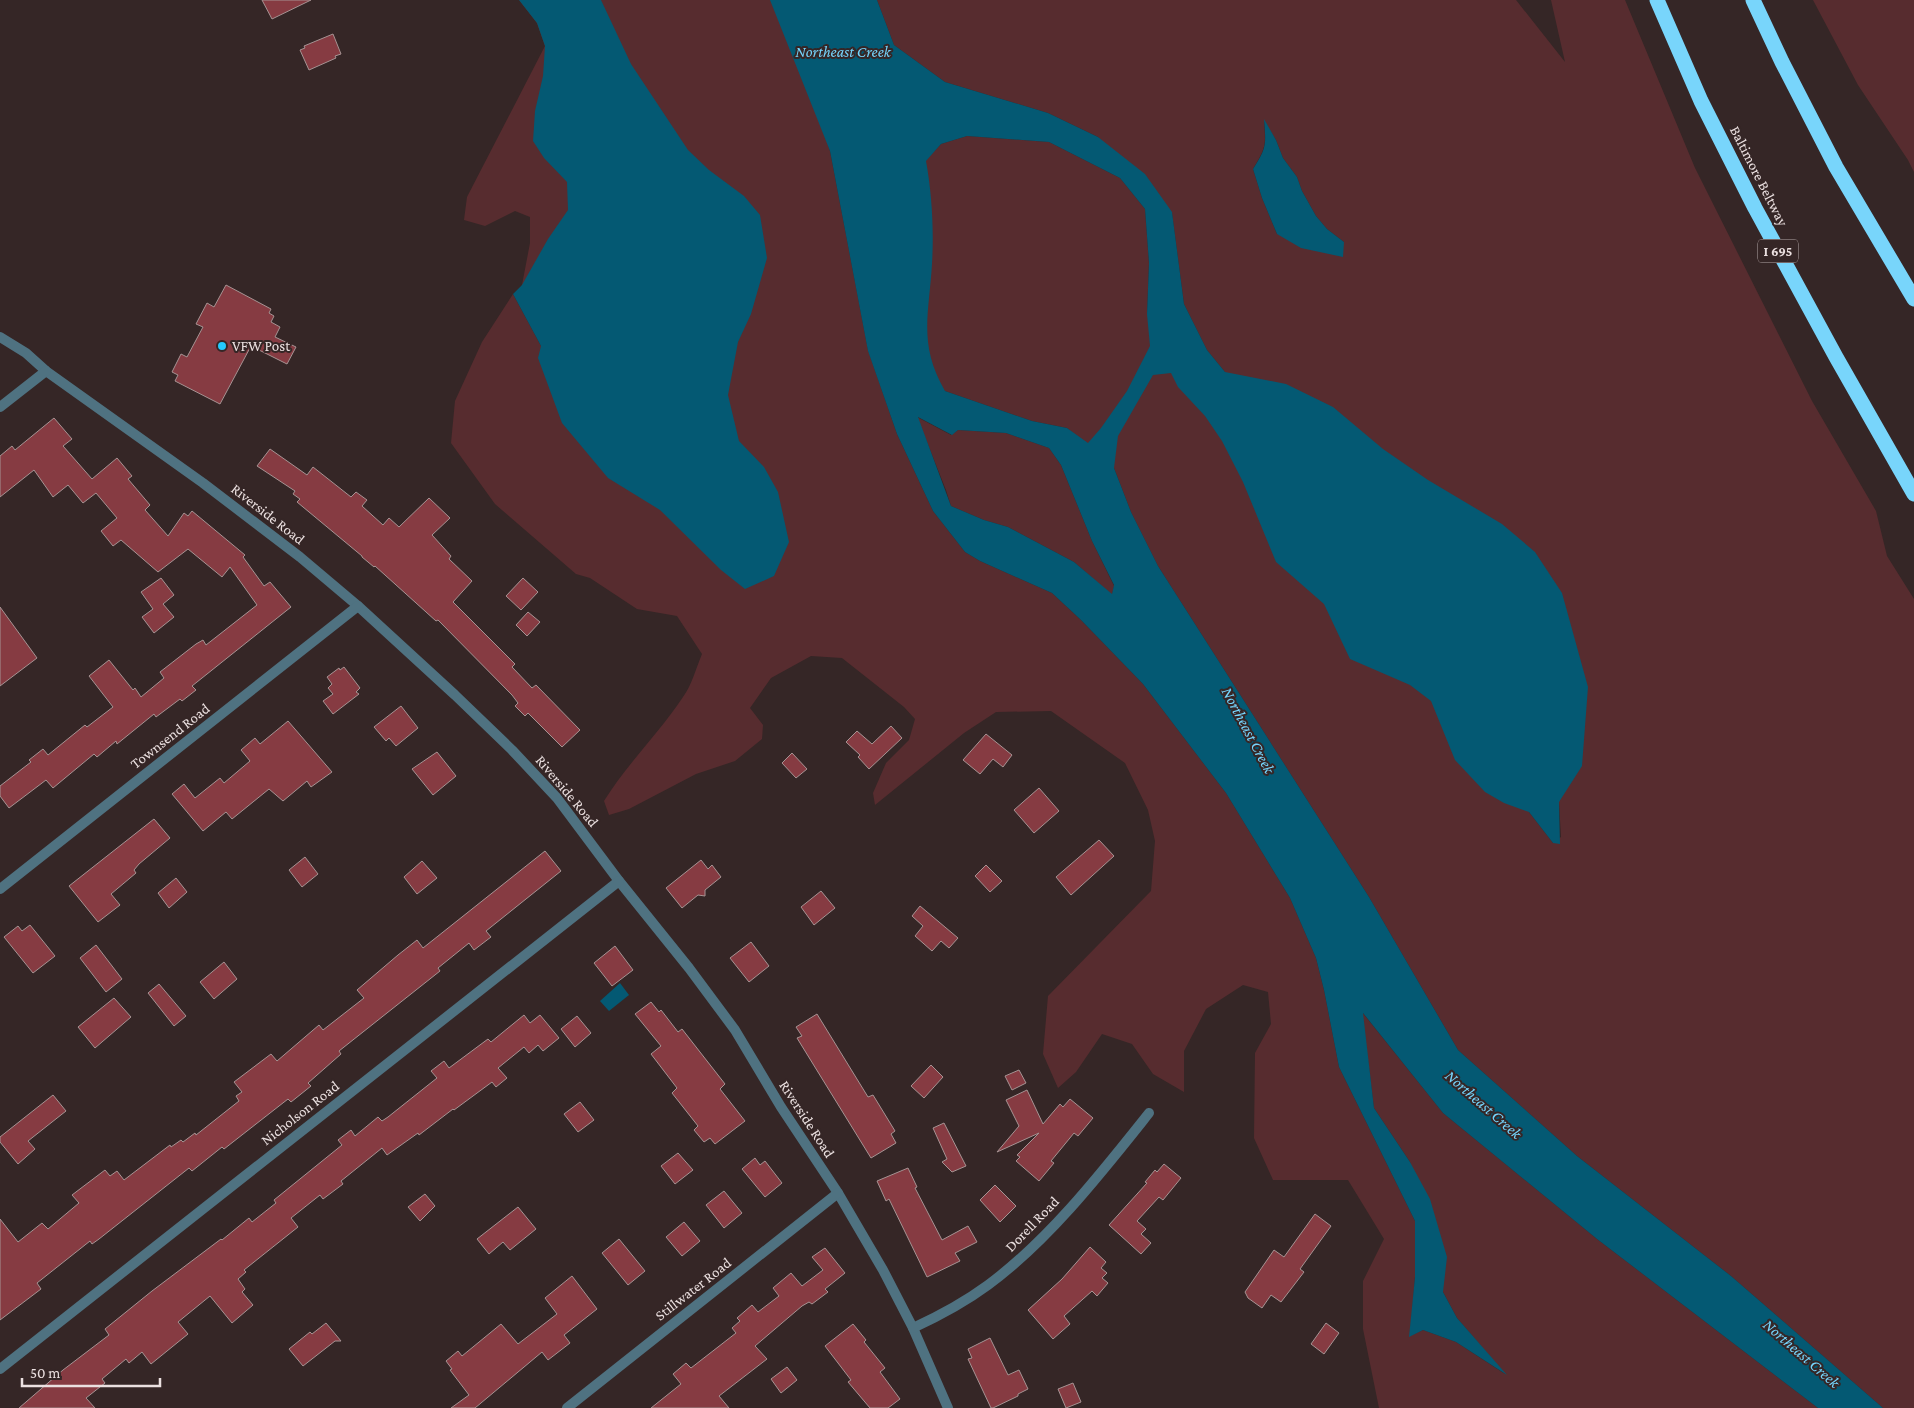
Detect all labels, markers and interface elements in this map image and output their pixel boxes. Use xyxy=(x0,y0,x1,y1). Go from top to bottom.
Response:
water label: Northeast Creek xyxy=(795,43,892,60)
street label: Baltimore Beltway xyxy=(1726,123,1791,229)
road number: I 695 xyxy=(1758,240,1798,262)
place label: VFW Post xyxy=(232,338,291,354)
marker: VFW Post xyxy=(216,340,228,352)
street label: Riverside Road xyxy=(228,480,308,548)
water label: Northeast Creek xyxy=(1219,684,1279,777)
street label: Townsend Road xyxy=(127,700,213,772)
street label: Riverside Road xyxy=(532,752,602,830)
water label: Northeast Creek xyxy=(1442,1067,1526,1143)
street label: Nicholson Road xyxy=(258,1078,342,1148)
street label: Riverside Road xyxy=(776,1078,838,1160)
street label: Dorell Road xyxy=(1002,1193,1062,1255)
street label: Stillwater Road xyxy=(652,1254,734,1324)
water label: Northeast Creek xyxy=(1760,1316,1844,1392)
scale bar xyxy=(22,1356,160,1388)
text: 50 m xyxy=(30,1365,60,1381)

